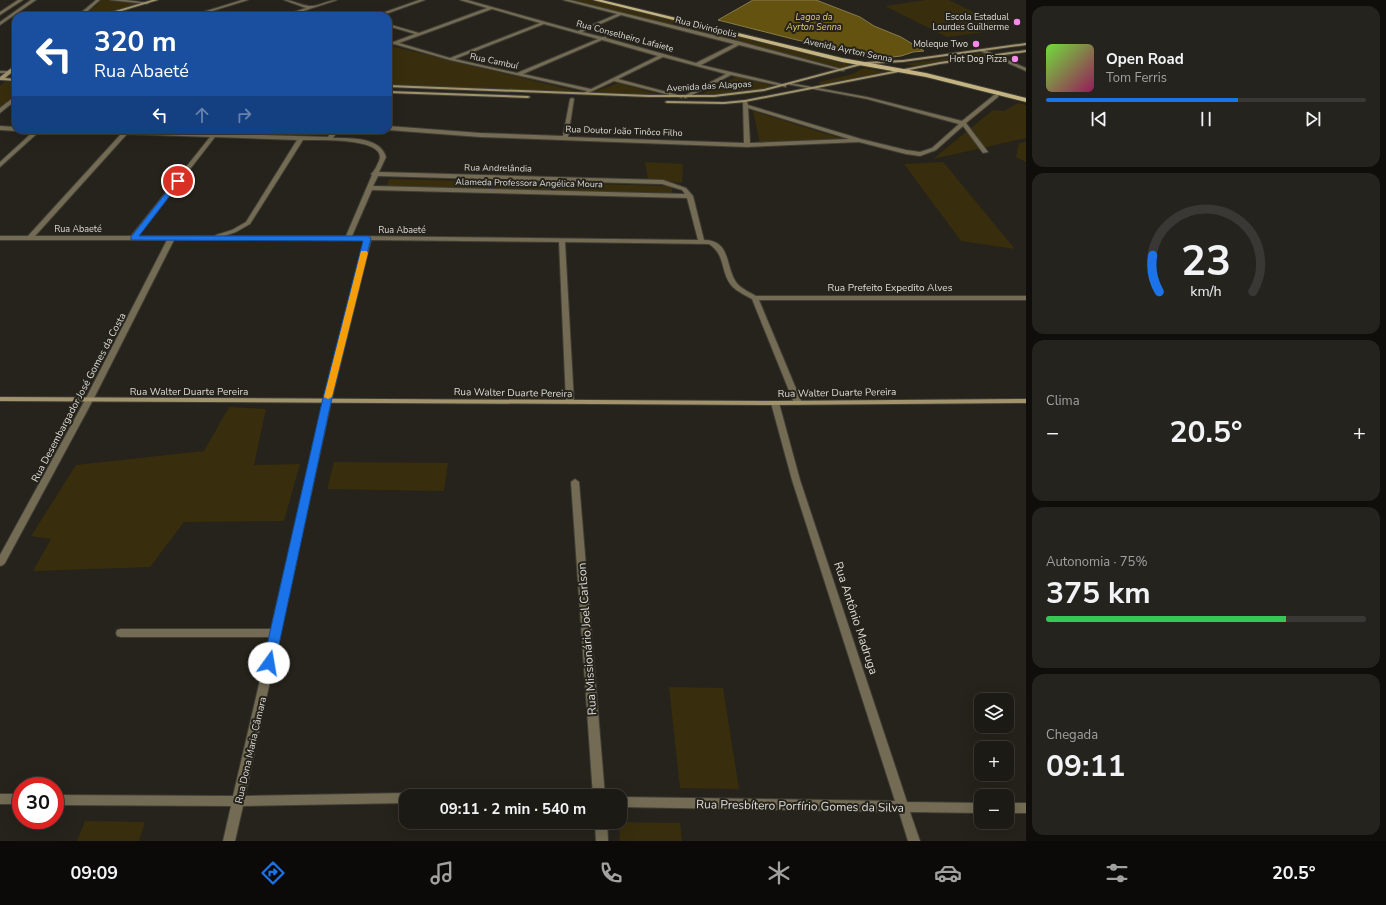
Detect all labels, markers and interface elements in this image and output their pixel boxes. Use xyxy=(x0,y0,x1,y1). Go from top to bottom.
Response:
water label: Lagoa da Ayrton Senna xyxy=(785,11,842,33)
place label: Escola Estadual Lourdes Guilherme xyxy=(932,11,1009,33)
street label: Rua Divinópolis xyxy=(674,14,738,40)
street label: Rua Conselheiro Lafaiete xyxy=(575,17,675,55)
marker: Escola Estadual Lourdes Guilherme xyxy=(1012,17,1022,27)
text: 320 m xyxy=(94,23,177,61)
icon: left xyxy=(28,28,80,80)
street label: Avenida Ayrton Senna xyxy=(802,35,894,65)
place label: Moleque Two xyxy=(913,38,968,50)
marker: Moleque Two xyxy=(971,39,981,49)
text: Open Road xyxy=(1106,49,1184,69)
street label: Rua Cambuí xyxy=(469,50,520,72)
place label: Hot Dog Pizza xyxy=(950,53,1007,65)
marker: Hot Dog Pizza xyxy=(1010,54,1020,64)
text: Rua Abaeté xyxy=(94,59,189,83)
text: Tom Ferris xyxy=(1106,69,1167,87)
street label: Avenida das Alagoas xyxy=(666,78,752,94)
icon: left xyxy=(149,104,171,126)
icon: ahead xyxy=(191,104,213,126)
icon: right xyxy=(233,104,255,126)
icon: previous xyxy=(1088,108,1110,130)
icon: pause xyxy=(1195,108,1217,130)
icon: next xyxy=(1302,108,1324,130)
street label: Rua Doutor João Tinôco Filho xyxy=(565,123,683,139)
street label: Rua Andrelândia xyxy=(464,161,532,175)
pin xyxy=(161,164,195,198)
icon: arrive xyxy=(167,170,189,192)
street label: Alameda Professora Angélica Moura xyxy=(455,176,603,190)
street label: Rua Abaeté xyxy=(54,223,102,235)
street label: Rua Abaeté xyxy=(378,224,426,236)
text: 23 xyxy=(1181,232,1231,289)
street label: Rua Prefeito Expedito Alves xyxy=(828,281,953,295)
text: km/h xyxy=(1190,281,1222,300)
street label: Rua Desembargador José Gomes da Costa xyxy=(28,310,130,485)
street label: Rua Walter Duarte Pereira xyxy=(130,385,248,399)
street label: Rua Walter Duarte Pereira xyxy=(454,385,572,401)
street label: Rua Walter Duarte Pereira xyxy=(778,385,896,401)
text: Clima xyxy=(1046,392,1080,410)
text: 20.5° xyxy=(1170,412,1242,453)
text: − xyxy=(1046,418,1059,448)
text: + xyxy=(1353,418,1366,448)
text: Autonomia · 75% xyxy=(1046,553,1147,571)
street label: Rua Antônio Madruga xyxy=(830,559,882,677)
street label: Rua Missionário Joel Carlson xyxy=(574,562,600,716)
text: 375 km xyxy=(1046,573,1151,614)
position arrow xyxy=(248,642,290,684)
map controls xyxy=(974,693,1014,829)
button: layers xyxy=(974,693,1014,733)
street label: Rua Dona Maria Câmara xyxy=(232,696,270,805)
text: Chegada xyxy=(1046,726,1098,744)
button: + xyxy=(974,741,1014,781)
text: 09:11 xyxy=(1046,746,1125,787)
speed limit sign: 30 xyxy=(12,777,64,829)
button: − xyxy=(974,789,1014,829)
street label: Rua Presbítero Porfírio Gomes da Silva xyxy=(696,796,904,816)
text: 09:11 · 2 min · 540 m xyxy=(440,799,586,819)
icon: directions xyxy=(259,859,287,887)
icon: music xyxy=(428,859,456,887)
icon: phone xyxy=(597,859,625,887)
icon: climate xyxy=(765,859,793,887)
icon: car xyxy=(934,859,962,887)
icon: filters xyxy=(1103,859,1131,887)
text: 09:09 xyxy=(70,861,118,885)
text: 20.5° xyxy=(1272,861,1316,885)

